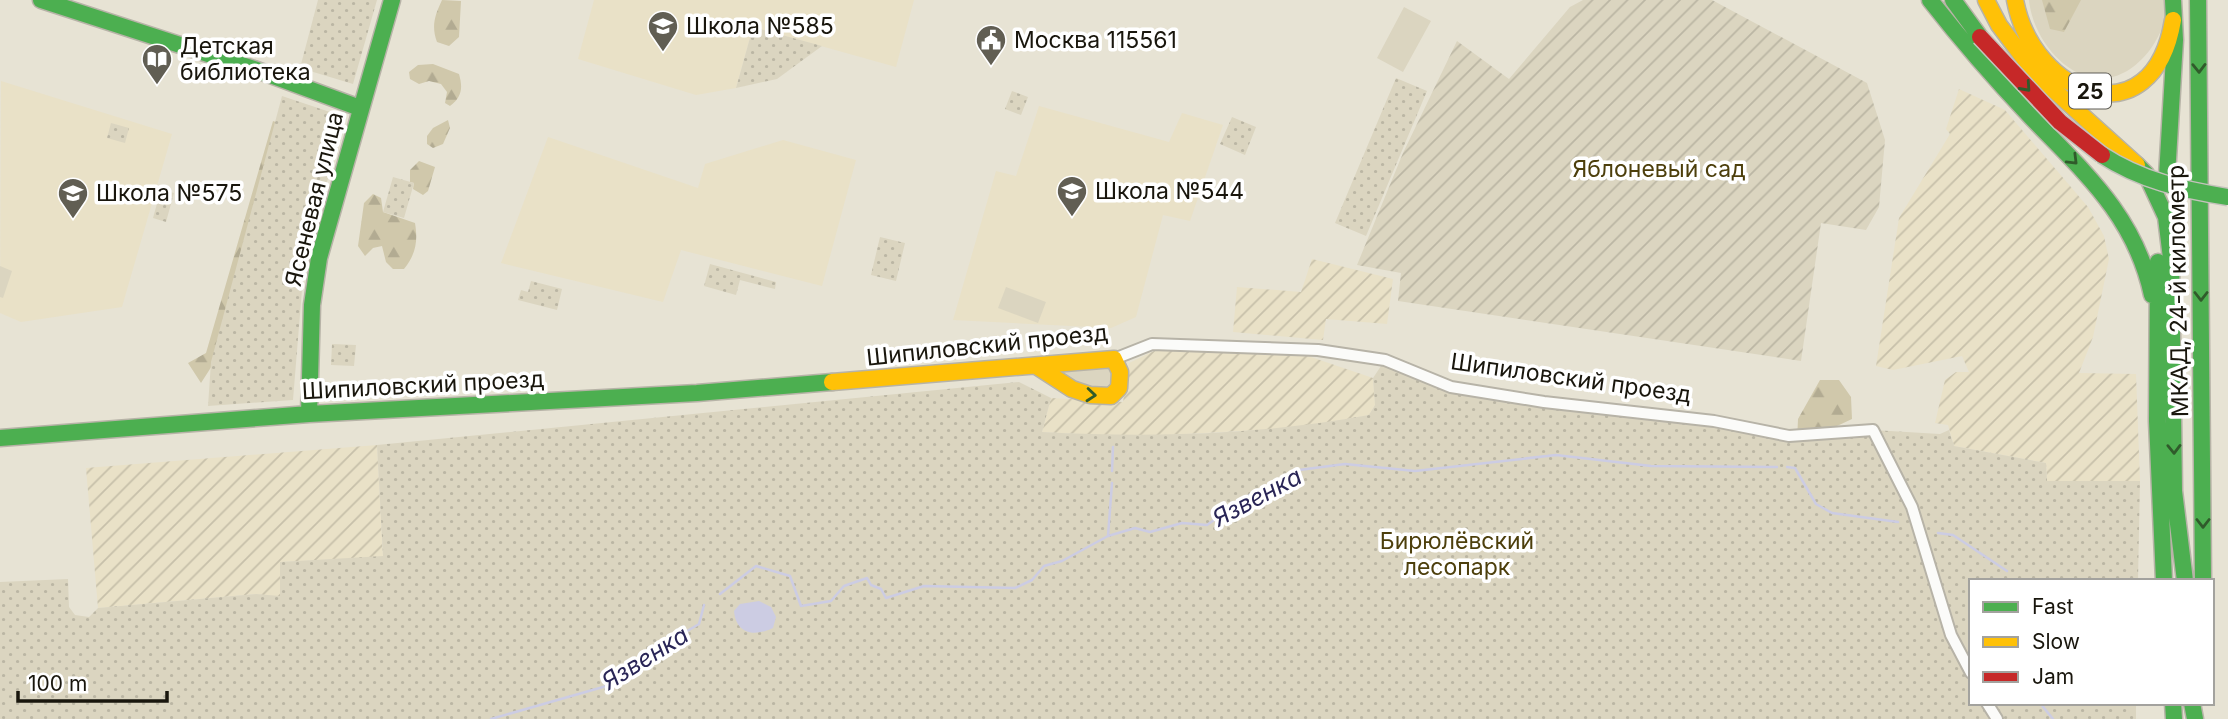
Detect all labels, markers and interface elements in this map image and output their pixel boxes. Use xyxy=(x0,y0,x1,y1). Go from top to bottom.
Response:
school or university icon: Школа №585 xyxy=(646,9,680,53)
place label: Школа №585 xyxy=(686,12,834,40)
public building icon: Москва 115561 xyxy=(974,23,1008,67)
place label: Москва 115561 xyxy=(1014,26,1177,54)
place label: Детская библиотека xyxy=(180,32,311,86)
library icon: Детская библиотека xyxy=(140,42,174,86)
one-way arrow xyxy=(2191,63,2206,74)
road number: 25 xyxy=(2069,74,2111,108)
one-way arrow xyxy=(2018,79,2030,92)
street label: Ясеневая улица xyxy=(279,109,349,289)
one-way arrow xyxy=(2064,152,2077,165)
park label: Яблоневый сад xyxy=(1572,155,1746,183)
street label: МКАД, 24-й километр xyxy=(2162,164,2194,418)
school or university icon: Школа №544 xyxy=(1055,174,1089,218)
school or university icon: Школа №575 xyxy=(56,176,90,220)
place label: Школа №544 xyxy=(1095,177,1244,205)
place label: Школа №575 xyxy=(96,179,242,207)
one-way arrow xyxy=(2193,291,2209,301)
street label: Шипиловский проезд xyxy=(865,318,1109,372)
street label: Шипиловский проезд xyxy=(1449,347,1693,409)
street label: Шипиловский проезд xyxy=(301,365,545,405)
one-way arrow xyxy=(1086,387,1097,402)
one-way arrow xyxy=(2166,444,2182,454)
water label: Язвенка xyxy=(1207,462,1306,533)
one-way arrow xyxy=(2195,518,2211,529)
park label: Бирюлёвский лесопарк xyxy=(1380,527,1534,581)
legend xyxy=(1969,579,2214,705)
text: Fast xyxy=(2032,594,2074,619)
water label: Язвенка xyxy=(595,620,694,696)
text: Slow xyxy=(2032,629,2080,654)
scale bar xyxy=(18,660,166,704)
text: Jam xyxy=(2032,664,2074,689)
text: 100 m xyxy=(28,671,87,696)

